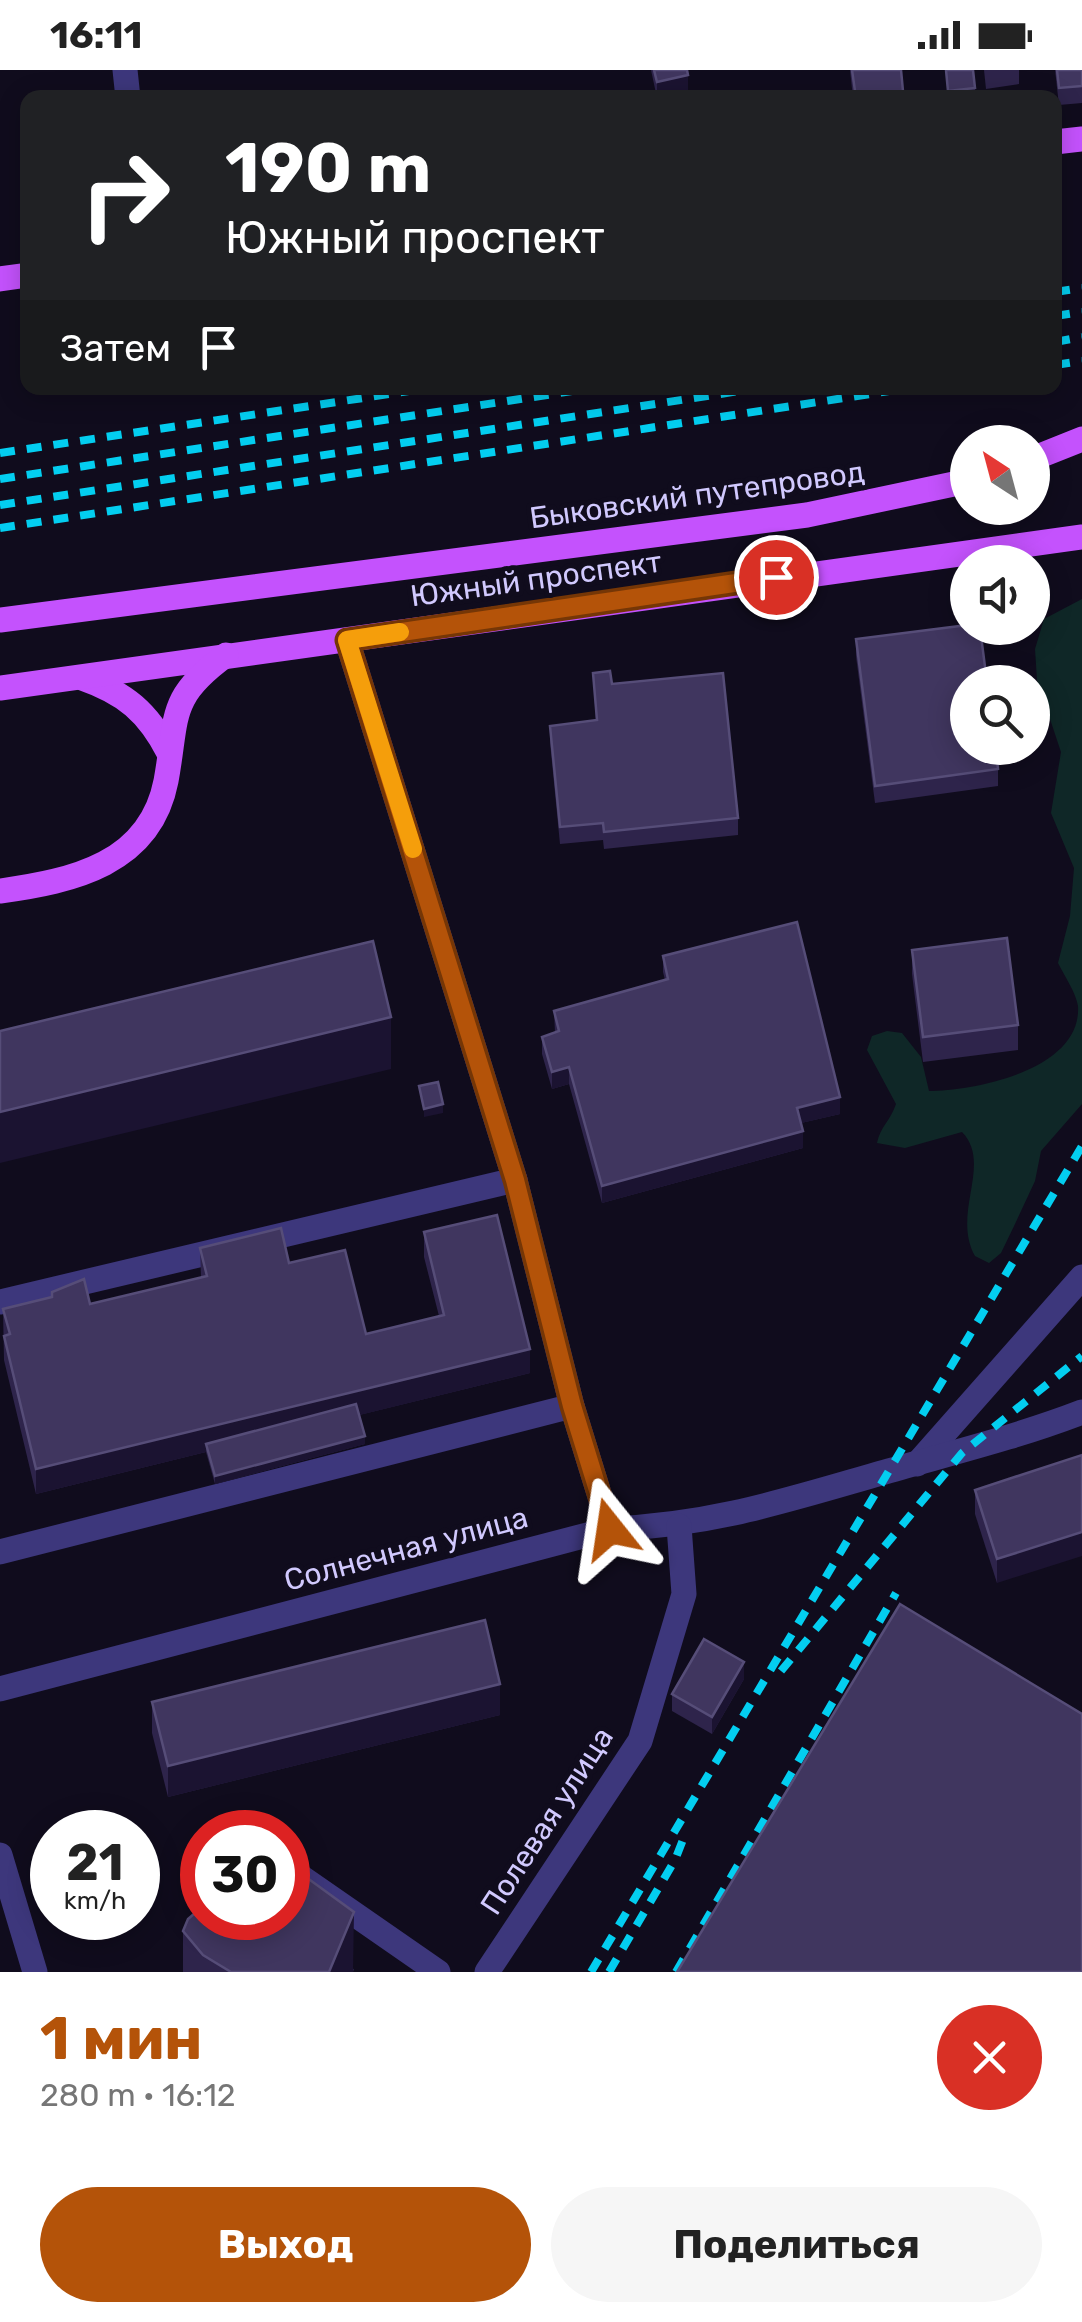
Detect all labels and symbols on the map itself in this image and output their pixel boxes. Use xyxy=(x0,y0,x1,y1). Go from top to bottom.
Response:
north arrow xyxy=(950,425,1050,525)
street label: Быковский путепровод xyxy=(527,454,867,536)
pin xyxy=(734,535,819,620)
street label: Южный проспект xyxy=(408,544,664,614)
position arrow xyxy=(558,1477,662,1581)
street label: Солнечная улица xyxy=(280,1499,532,1599)
street label: Полевая улица xyxy=(473,1721,621,1921)
speed limit sign: 30 xyxy=(180,1810,310,1940)

